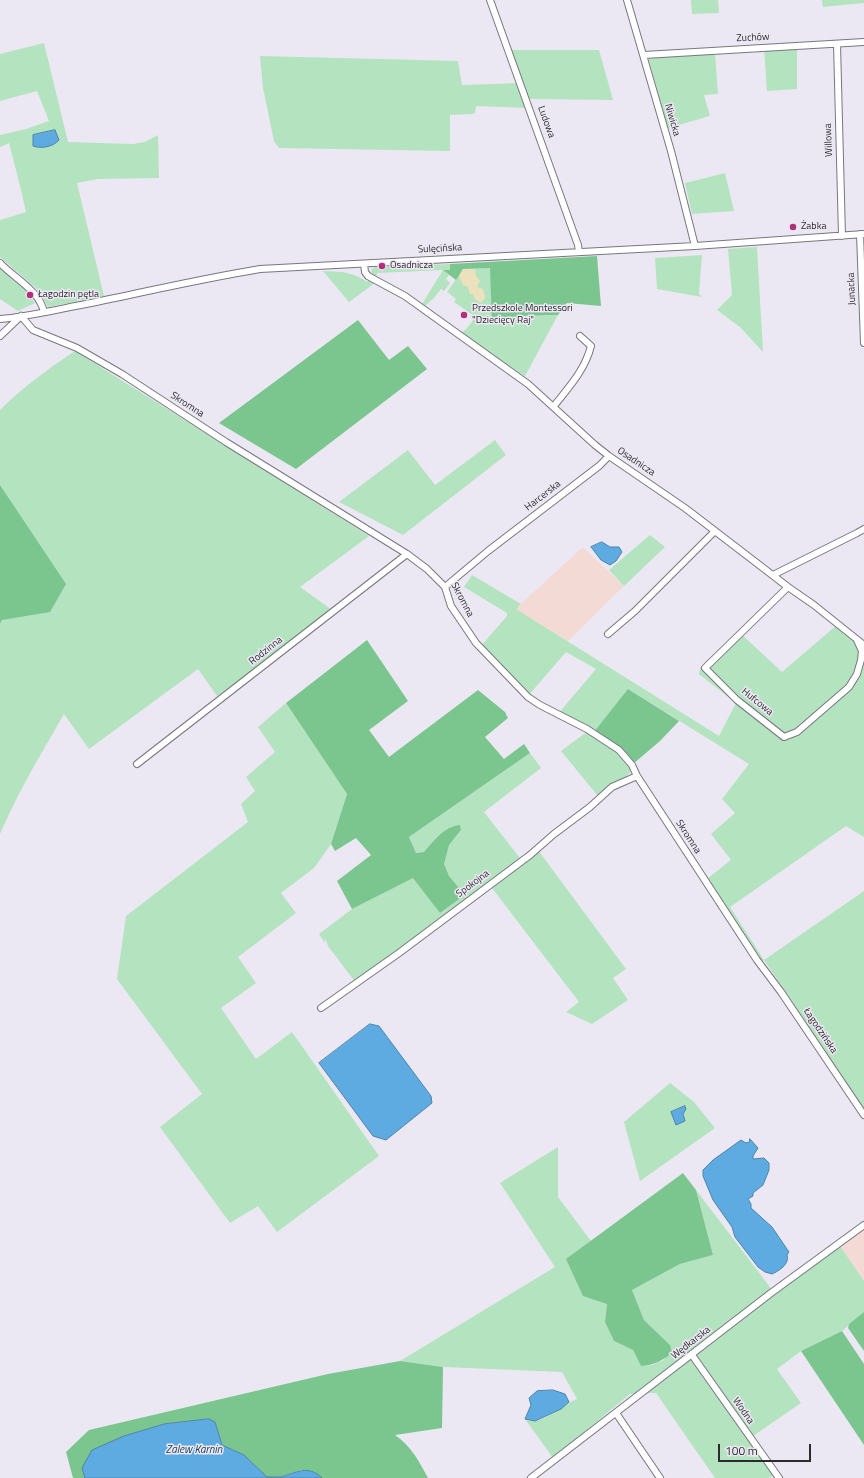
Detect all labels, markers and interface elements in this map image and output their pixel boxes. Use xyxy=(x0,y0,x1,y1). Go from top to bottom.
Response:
street label: Zuchów xyxy=(736,31,770,45)
street label: Niwicka xyxy=(662,103,682,137)
street label: Ludowa xyxy=(535,104,557,140)
street label: Willowa xyxy=(822,123,836,157)
place label: Żabka xyxy=(801,221,826,233)
marker: Żabka xyxy=(788,222,798,232)
street label: Sulęcińska xyxy=(417,242,463,256)
place label: Osadnicza xyxy=(390,260,433,272)
marker: Osadnicza xyxy=(377,261,387,271)
street label: Junacka xyxy=(845,272,859,306)
place label: Łagodzin pętla xyxy=(38,289,99,301)
marker: Łagodzin pętla xyxy=(25,290,35,300)
place label: Przedszkole Montessori "Dziecięcy Raj" xyxy=(472,303,573,326)
marker: Przedszkole Montessori "Dziecięcy Raj" xyxy=(459,310,469,320)
street label: Skromna xyxy=(168,390,206,420)
street label: Osadnicza xyxy=(615,445,657,479)
street label: Harcerska xyxy=(523,478,563,514)
street label: Skromna xyxy=(448,581,476,619)
street label: Rodzinna xyxy=(247,634,285,668)
street label: Hufcowa xyxy=(739,686,775,718)
street label: Skromna xyxy=(673,818,703,856)
street label: Spokojna xyxy=(454,868,492,900)
street label: Łagodzińska xyxy=(800,1006,840,1056)
street label: Wędkarska xyxy=(669,1324,713,1362)
street label: Wodna xyxy=(730,1395,756,1427)
scale bar xyxy=(720,1436,813,1462)
text: 100 m xyxy=(725,1441,758,1460)
water label: Zalew Karnin xyxy=(166,1443,222,1457)

